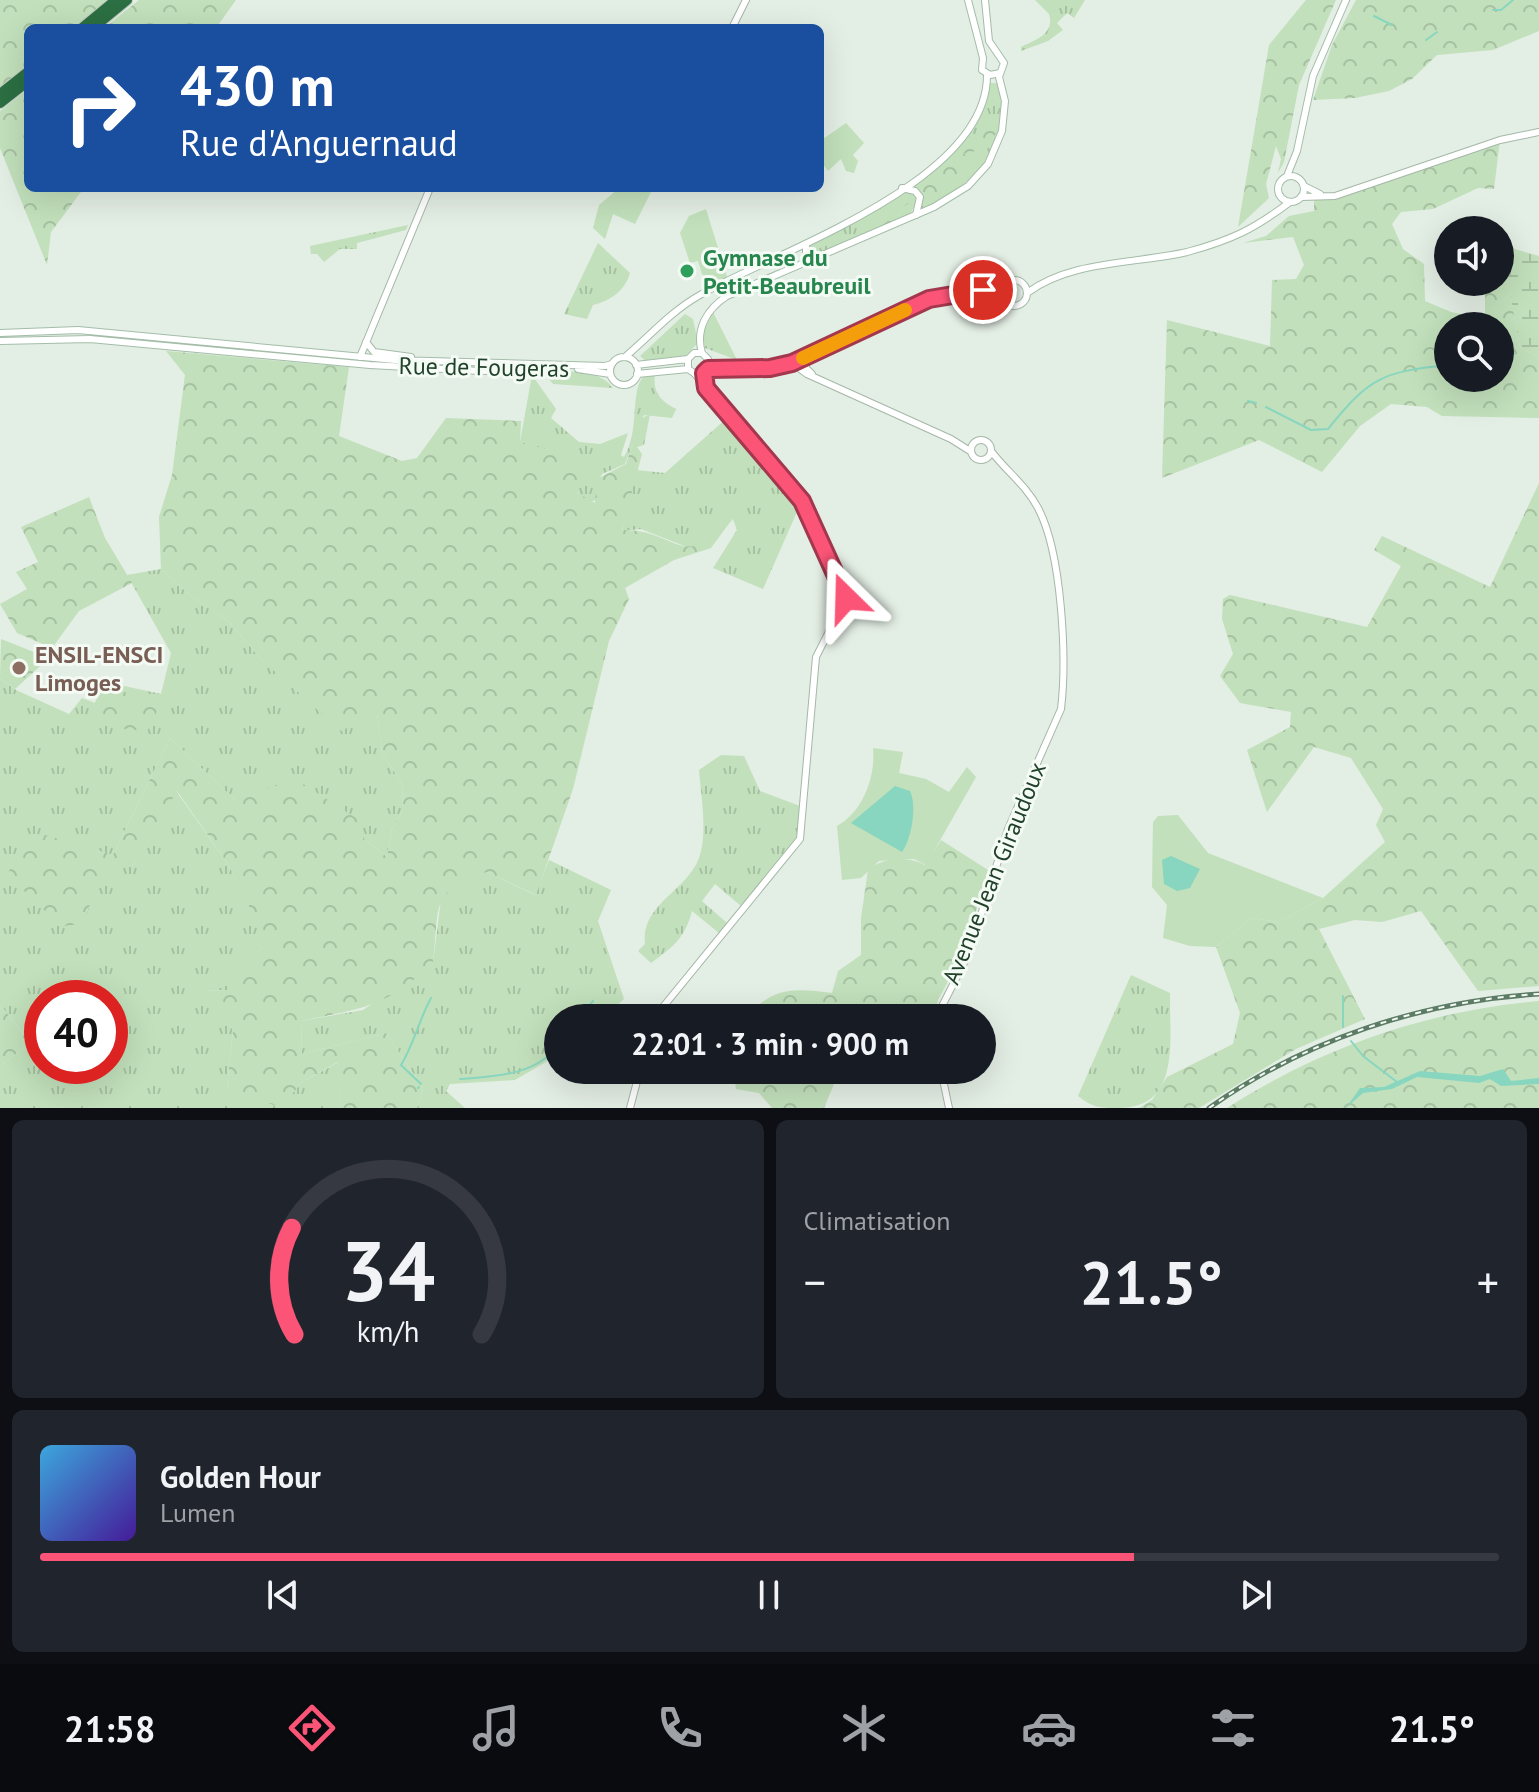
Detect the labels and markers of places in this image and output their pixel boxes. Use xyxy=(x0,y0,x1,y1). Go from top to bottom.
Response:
place label: Gymnase du Petit-Beaubreuil xyxy=(703,242,872,301)
pin xyxy=(949,256,1017,324)
marker: Gymnase du Petit-Beaubreuil xyxy=(678,262,696,280)
place label: ENSIL-ENSCI Limoges xyxy=(35,639,163,698)
marker: ENSIL-ENSCI Limoges xyxy=(10,659,28,677)

